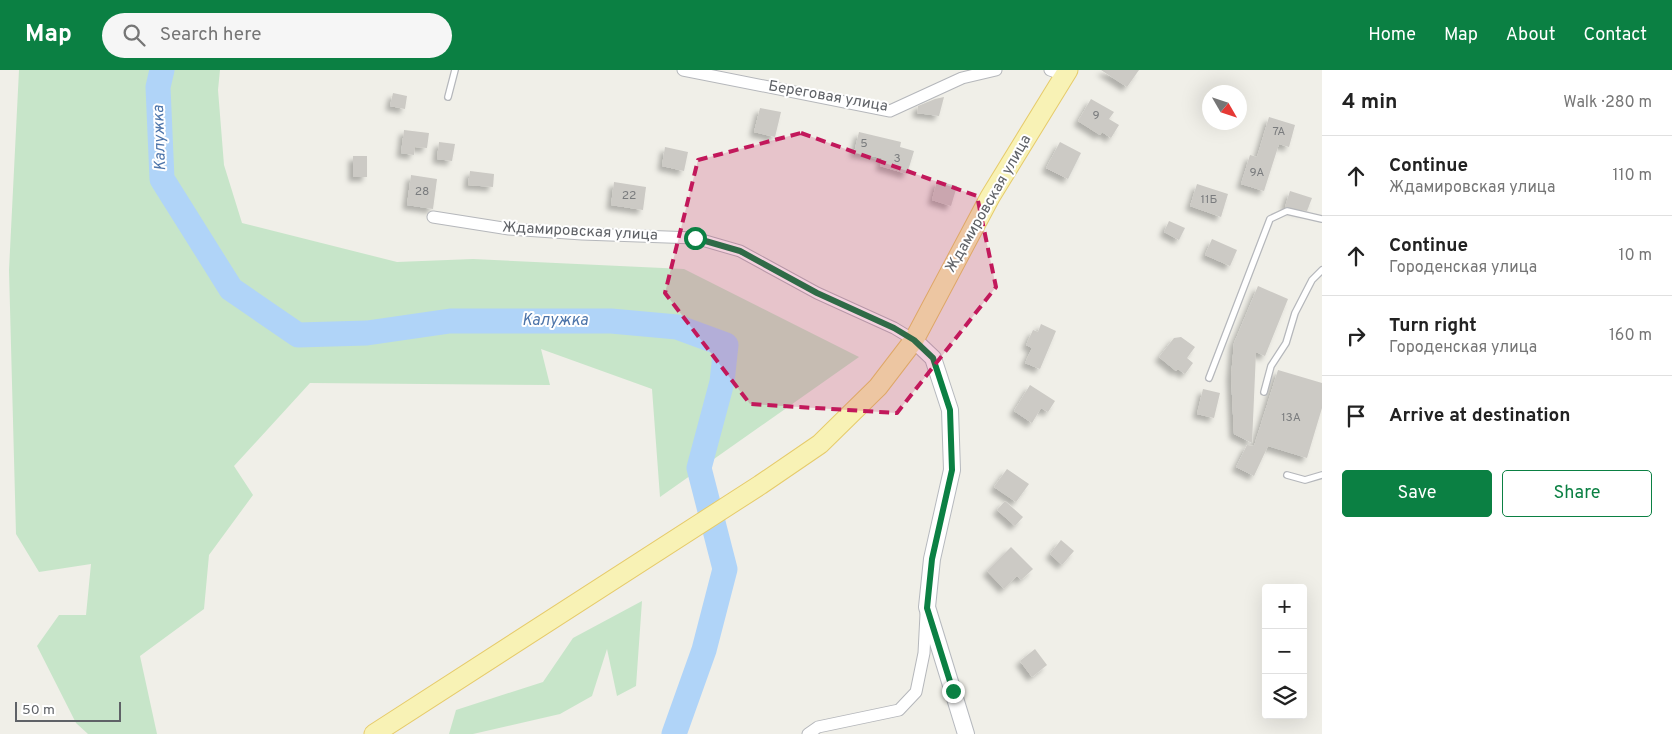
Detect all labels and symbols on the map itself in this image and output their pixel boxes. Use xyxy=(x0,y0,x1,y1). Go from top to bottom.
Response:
street label: Береговая улица xyxy=(767,77,889,117)
north arrow xyxy=(1202,85,1247,130)
water label: Калужка xyxy=(149,104,171,171)
house number: 9 xyxy=(1092,108,1100,124)
house number: 7А xyxy=(1272,124,1286,140)
street label: Ждамировская улица xyxy=(942,132,1036,276)
house number: 5 xyxy=(860,136,868,152)
house number: 3 xyxy=(893,151,901,167)
house number: 9А xyxy=(1250,165,1264,181)
house number: 28 xyxy=(415,184,429,200)
house number: 22 xyxy=(622,188,636,204)
house number: 11Б xyxy=(1201,192,1218,208)
street label: Ждамировская улица xyxy=(502,218,658,246)
route start xyxy=(684,227,707,250)
water label: Калужка xyxy=(522,311,589,331)
house number: 13А xyxy=(1281,410,1301,426)
route end xyxy=(942,680,965,703)
scale bar xyxy=(15,699,121,722)

